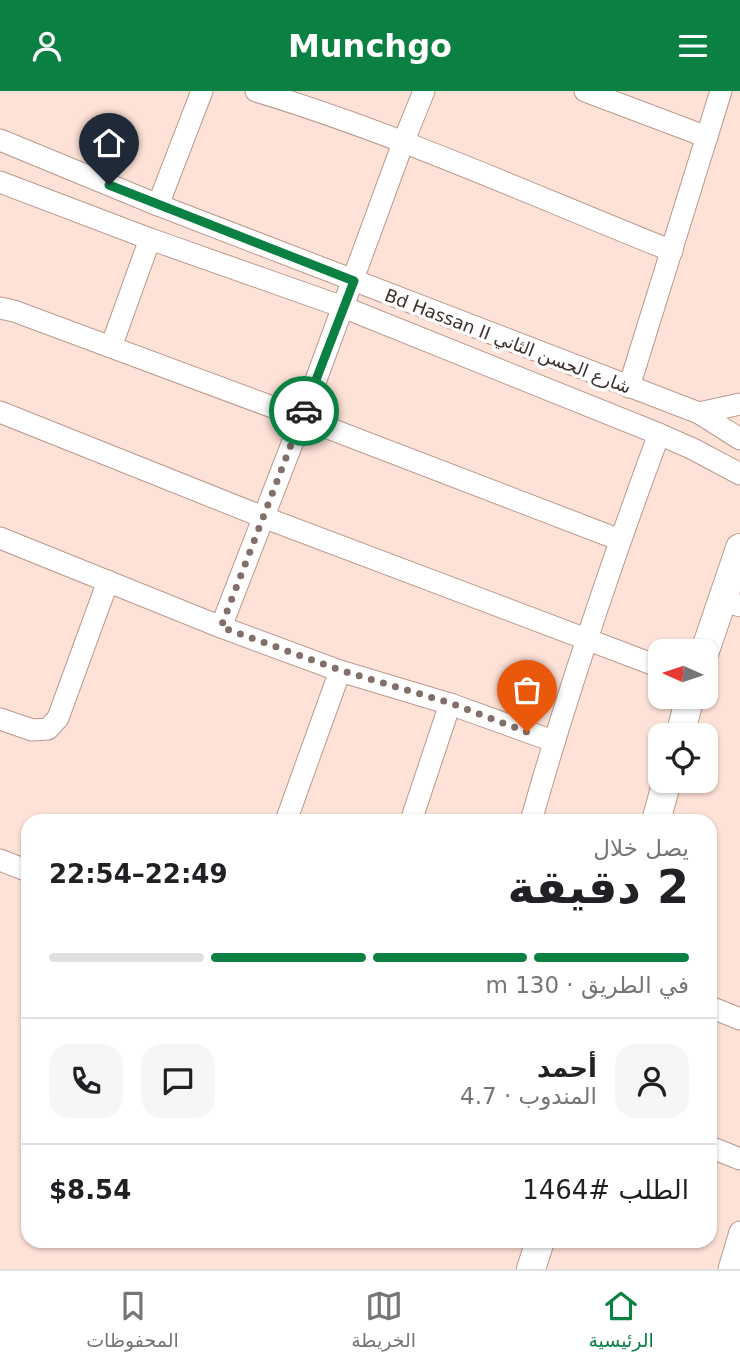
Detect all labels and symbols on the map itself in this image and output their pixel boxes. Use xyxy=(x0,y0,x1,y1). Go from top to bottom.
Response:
pin xyxy=(79,113,139,185)
street label: Bd Hassan II شارع الحسن الثاني xyxy=(382,284,634,399)
courier xyxy=(269,376,339,446)
north arrow xyxy=(648,639,718,709)
pin xyxy=(497,660,557,732)

